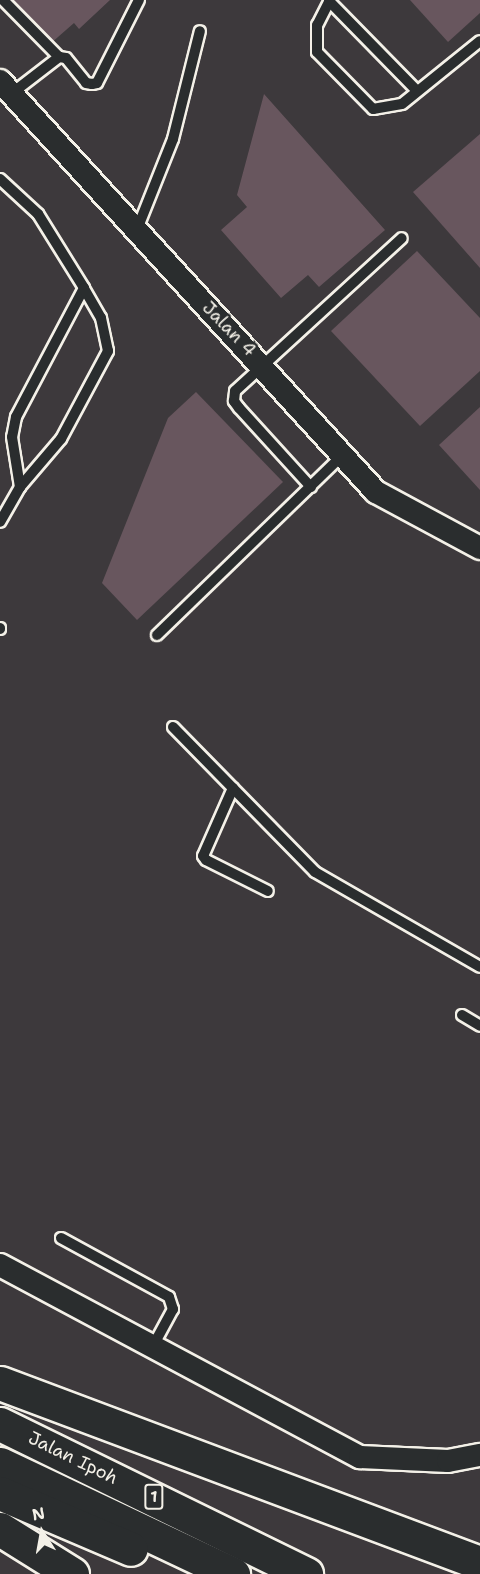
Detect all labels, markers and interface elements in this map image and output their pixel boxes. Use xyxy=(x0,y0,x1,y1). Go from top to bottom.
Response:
street label: Jalan 4 xyxy=(198,297,260,361)
street label: Jalan Ipoh xyxy=(25,1427,121,1489)
road number: 1 xyxy=(144,1484,164,1510)
north arrow xyxy=(12,1502,72,1562)
text: N xyxy=(30,1502,47,1525)

